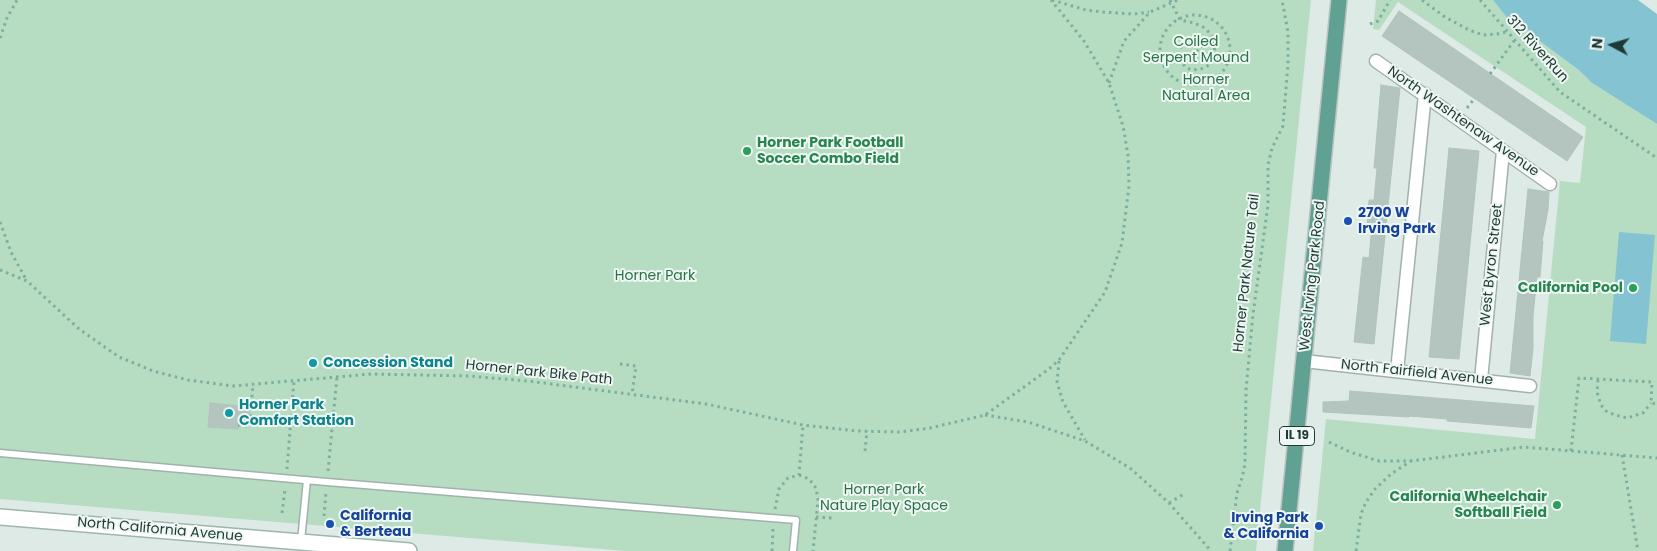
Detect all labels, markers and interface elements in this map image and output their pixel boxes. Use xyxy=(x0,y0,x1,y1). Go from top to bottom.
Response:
street label: 312 RiverRun xyxy=(1502,12,1572,86)
north arrow xyxy=(1587,20,1637,70)
park label: Coiled Serpent Mound xyxy=(1143,34,1249,66)
text: N xyxy=(1587,37,1608,50)
street label: North Washtenaw Avenue xyxy=(1384,63,1542,181)
park label: Horner Natural Area xyxy=(1162,72,1250,104)
place label: Horner Park Football Soccer Combo Field xyxy=(757,135,903,168)
marker: Horner Park Football Soccer Combo Field xyxy=(741,145,753,157)
street label: Horner Park Nature Tail xyxy=(1230,193,1264,353)
street label: West Irving Park Road xyxy=(1297,200,1329,352)
street label: West Byron Street xyxy=(1477,203,1507,327)
place label: 2700 W Irving Park xyxy=(1358,205,1436,238)
marker: 2700 W Irving Park xyxy=(1342,215,1354,227)
park label: Horner Park xyxy=(615,268,695,284)
place label: California Pool xyxy=(1518,280,1623,296)
marker: California Pool xyxy=(1627,282,1639,294)
place label: Concession Stand xyxy=(323,355,453,371)
marker: Concession Stand xyxy=(307,357,319,369)
street label: Horner Park Bike Path xyxy=(465,357,613,389)
street label: North Fairfield Avenue xyxy=(1340,357,1494,389)
place label: Horner Park Comfort Station xyxy=(239,397,354,430)
marker: Horner Park Comfort Station xyxy=(223,407,235,419)
road number: IL 19 xyxy=(1280,426,1314,446)
park label: Horner Park Nature Play Space xyxy=(820,482,948,514)
place label: California Wheelchair Softball Field xyxy=(1390,489,1547,522)
marker: California Wheelchair Softball Field xyxy=(1551,499,1563,511)
place label: California & Berteau xyxy=(340,508,411,540)
place label: Irving Park & California xyxy=(1223,510,1309,542)
street label: North California Avenue xyxy=(77,514,243,546)
marker: California & Berteau xyxy=(324,518,336,530)
marker: Irving Park & California xyxy=(1313,520,1325,532)

